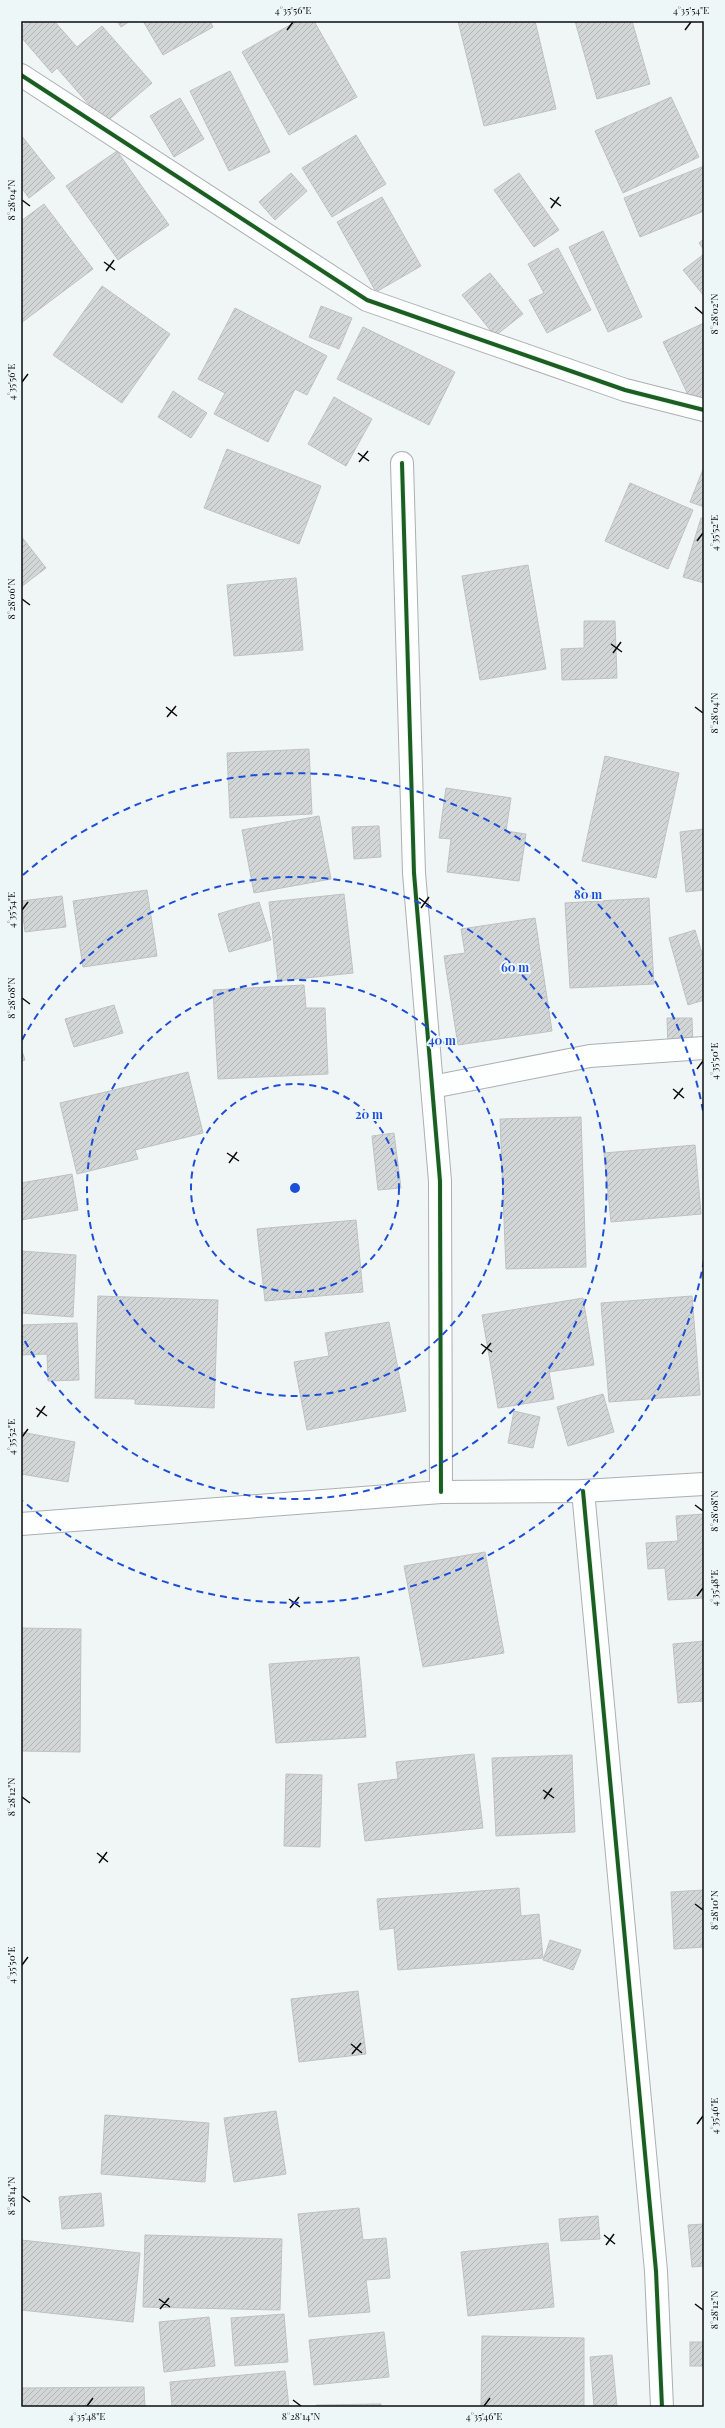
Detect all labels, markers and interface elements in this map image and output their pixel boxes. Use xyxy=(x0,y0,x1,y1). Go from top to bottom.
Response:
text: 4°35'56"E xyxy=(275,3,311,17)
text: 4°35'54"E xyxy=(673,3,709,17)
text: 8°28'04"N xyxy=(4,180,18,220)
text: 8°28'02"N xyxy=(707,294,721,334)
text: 4°35'56"E xyxy=(4,364,18,400)
text: 4°35'52"E xyxy=(707,515,721,551)
text: 8°28'06"N xyxy=(4,578,18,620)
text: 8°28'04"N xyxy=(707,693,721,733)
text: 80 m xyxy=(574,886,602,902)
text: 4°35'54"E xyxy=(4,892,18,928)
text: 60 m xyxy=(501,959,529,975)
text: 8°28'08"N xyxy=(4,977,18,1019)
text: 40 m xyxy=(428,1032,456,1048)
text: 4°35'50"E xyxy=(707,1042,721,1080)
text: 20 m xyxy=(355,1106,383,1122)
centre of rings xyxy=(288,1181,302,1195)
text: 4°35'52"E xyxy=(4,1419,18,1455)
text: 8°28'08"N xyxy=(707,1490,721,1532)
text: 4°35'48"E xyxy=(707,1570,721,1606)
text: 8°28'12"N xyxy=(4,1778,18,1816)
text: 8°28'10"N xyxy=(707,1890,721,1930)
text: 4°35'50"E xyxy=(4,1946,18,1984)
text: 4°35'46"E xyxy=(707,2098,721,2134)
text: 8°28'14"N xyxy=(4,2177,18,2215)
text: 8°28'12"N xyxy=(707,2291,721,2329)
text: 4°35'48"E xyxy=(69,2409,105,2423)
text: 8°28'14"N xyxy=(282,2409,320,2423)
text: 4°35'46"E xyxy=(466,2409,502,2423)

